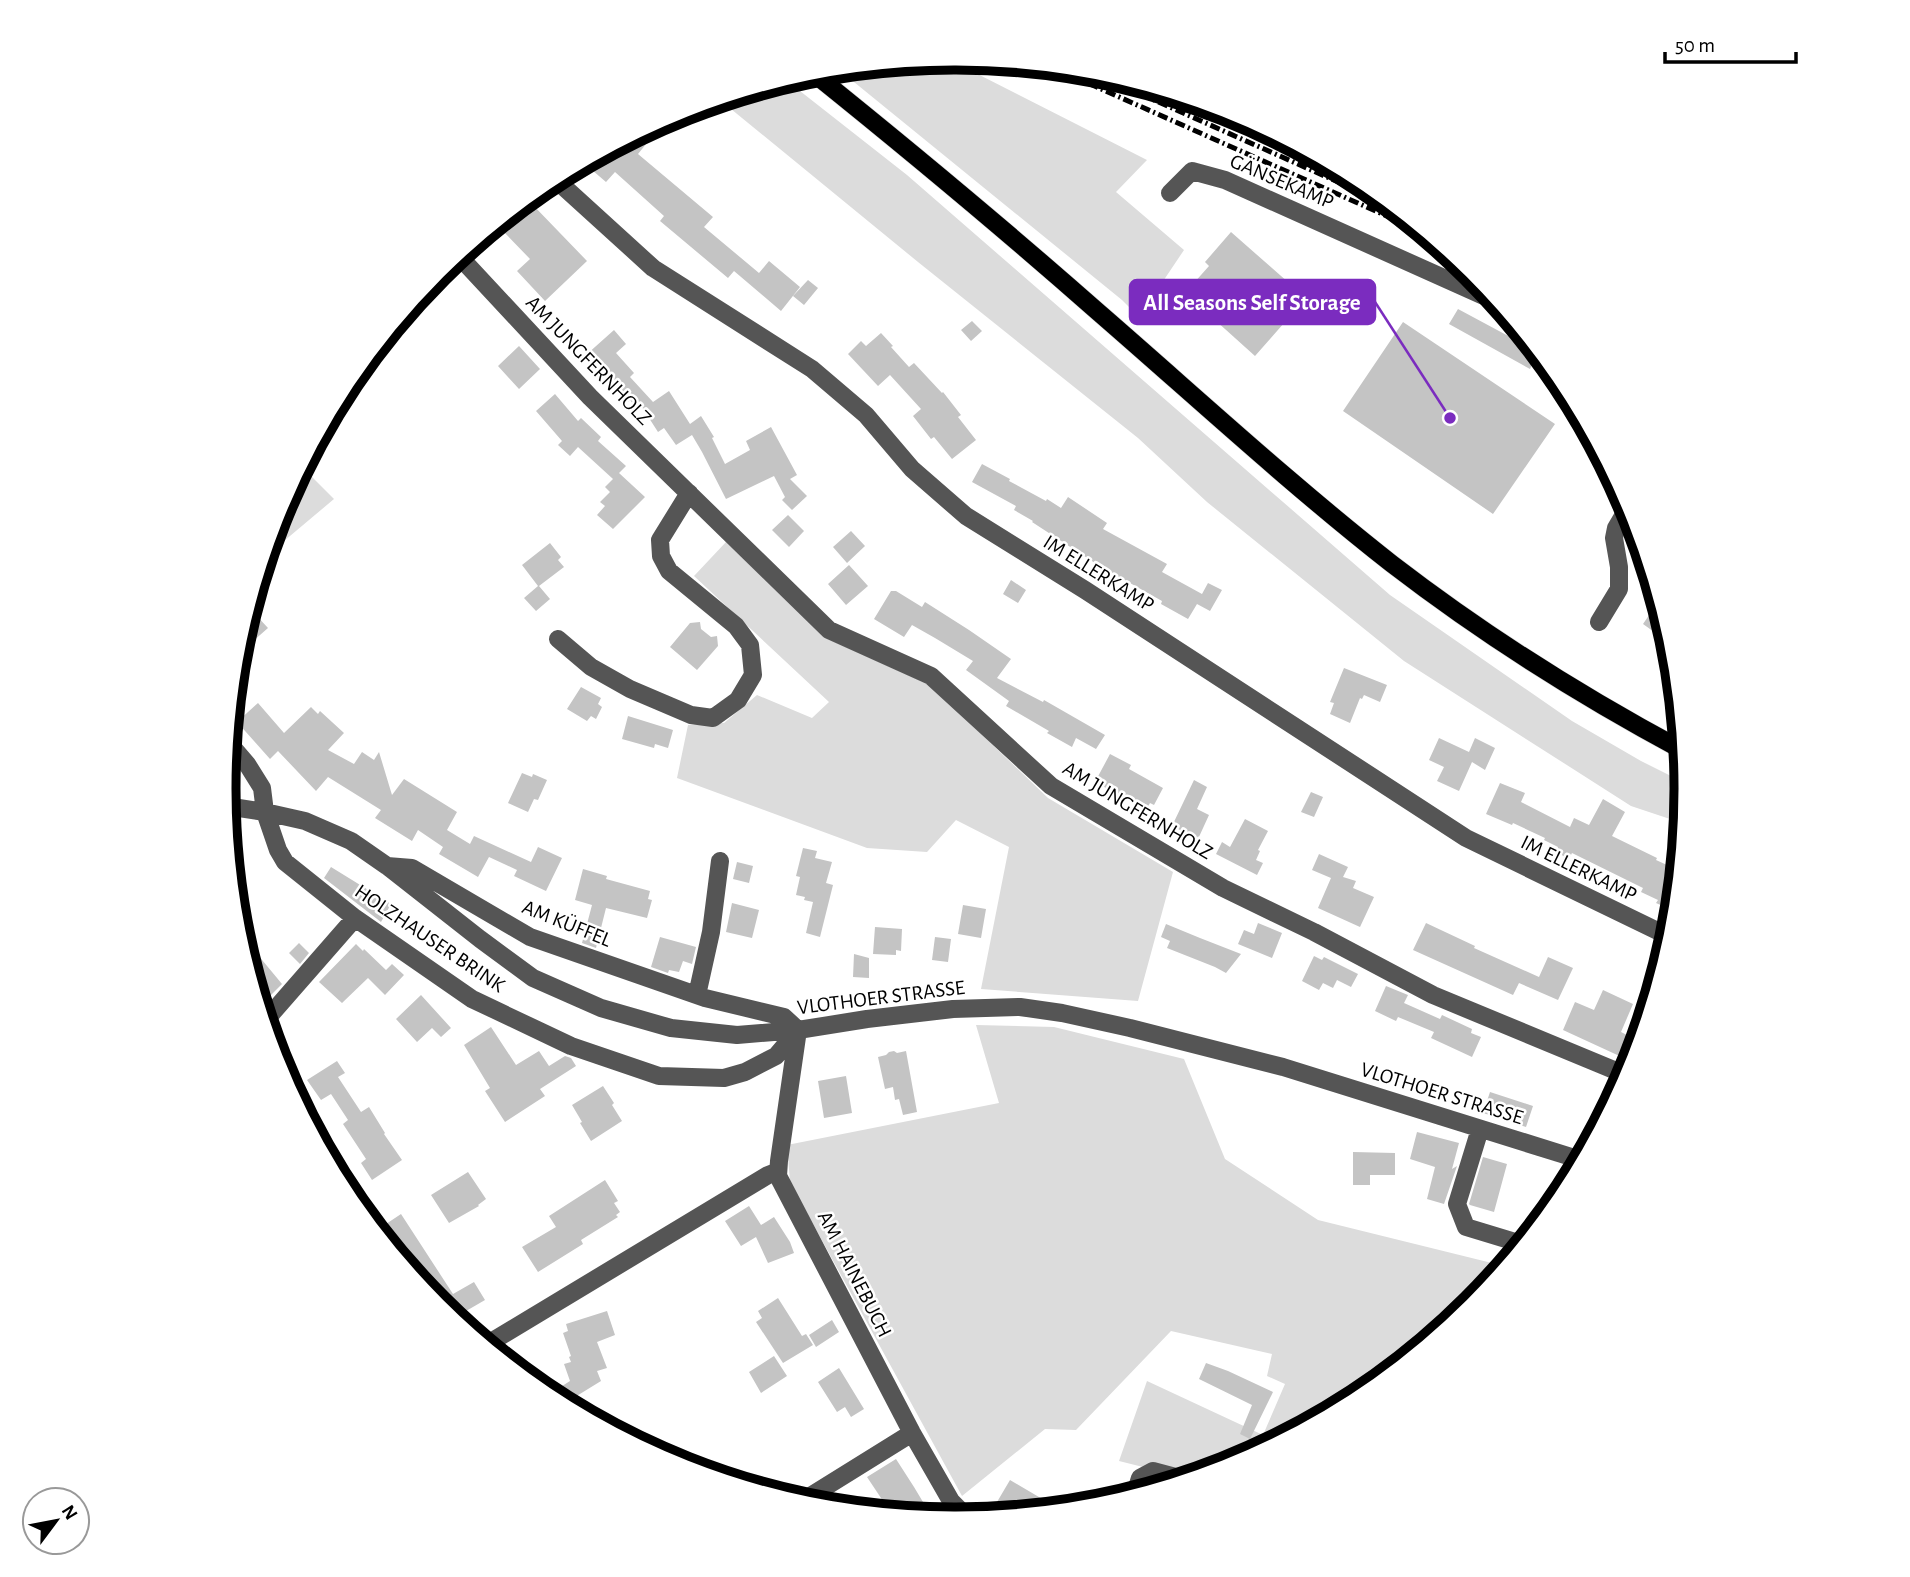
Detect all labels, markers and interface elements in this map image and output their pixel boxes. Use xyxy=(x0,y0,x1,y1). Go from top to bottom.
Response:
scale bar xyxy=(1665,21,1796,65)
text: 50 m xyxy=(1675,35,1715,56)
street label: GÄNSEKAMP xyxy=(1227,149,1337,213)
callout: All Seasons Self Storage xyxy=(1130,280,1375,324)
street label: AM JUNGFERNHOLZ xyxy=(522,292,656,429)
text: All Seasons Self Storage xyxy=(1143,292,1361,315)
street label: IM ELLERKAMP xyxy=(1040,531,1158,616)
street label: AM JUNGFERNHOLZ xyxy=(1059,757,1216,863)
street label: IM ELLERKAMP xyxy=(1517,831,1640,906)
street label: HOLZHAUSER BRINK xyxy=(351,880,509,997)
street label: AM KÜFFEL xyxy=(519,895,615,951)
street label: VLOTHOER STRASSE xyxy=(796,977,966,1018)
street label: VLOTHOER STRASSE xyxy=(1358,1059,1526,1128)
street label: AM HAINEBUCH xyxy=(814,1208,895,1341)
north arrow xyxy=(21,1486,91,1556)
text: N xyxy=(58,1502,81,1523)

